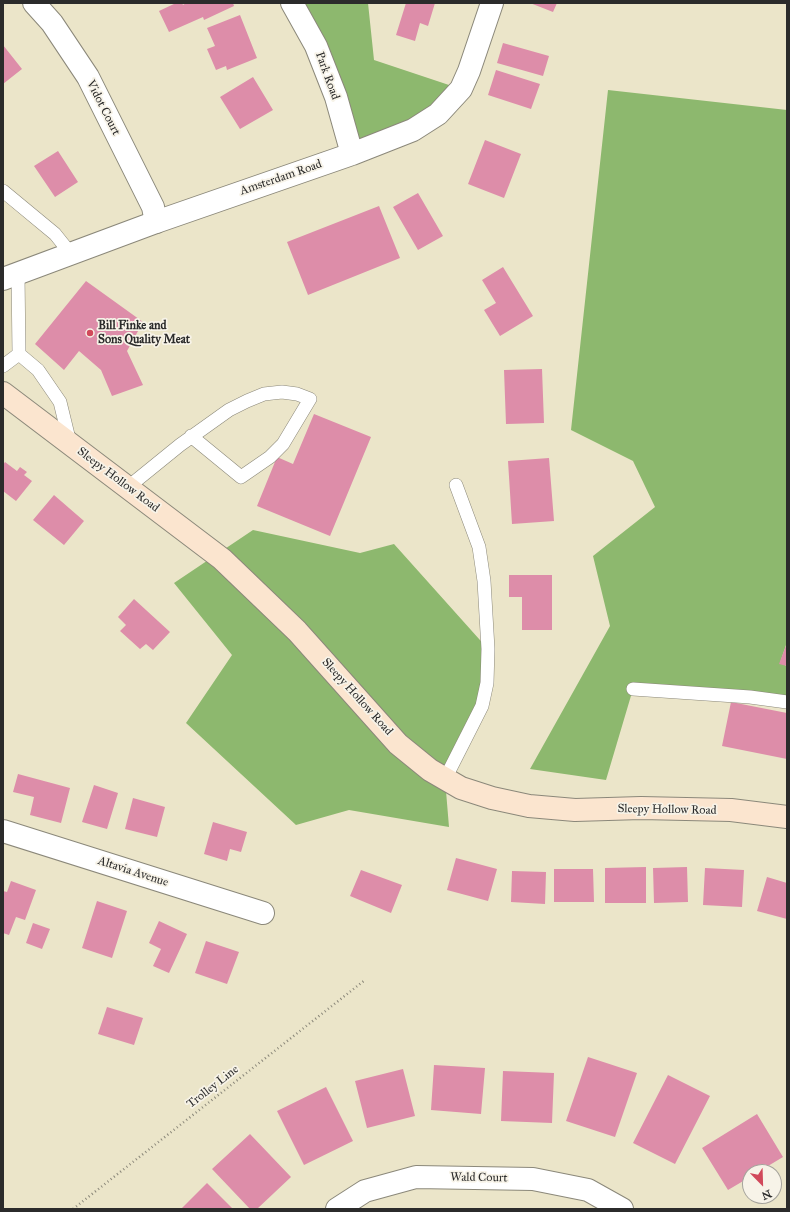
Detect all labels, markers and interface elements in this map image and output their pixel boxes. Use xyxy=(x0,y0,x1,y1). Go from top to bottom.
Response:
street label: Park Road xyxy=(312,50,342,102)
street label: Vidot Court xyxy=(83,78,123,138)
street label: Amsterdam Road xyxy=(238,157,324,199)
place label: Bill Finke and Sons Quality Meat xyxy=(98,319,190,347)
marker: Bill Finke and Sons Quality Meat xyxy=(85,328,95,338)
street label: Sleepy Hollow Road xyxy=(74,444,162,516)
street label: Sleepy Hollow Road xyxy=(318,655,396,739)
street label: Sleepy Hollow Road xyxy=(617,802,717,818)
street label: Altavia Avenue xyxy=(96,854,170,890)
street label: Trolley Line xyxy=(184,1062,242,1112)
north arrow xyxy=(742,1164,782,1204)
street label: Wald Court xyxy=(450,1170,508,1186)
text: N xyxy=(760,1187,773,1202)

